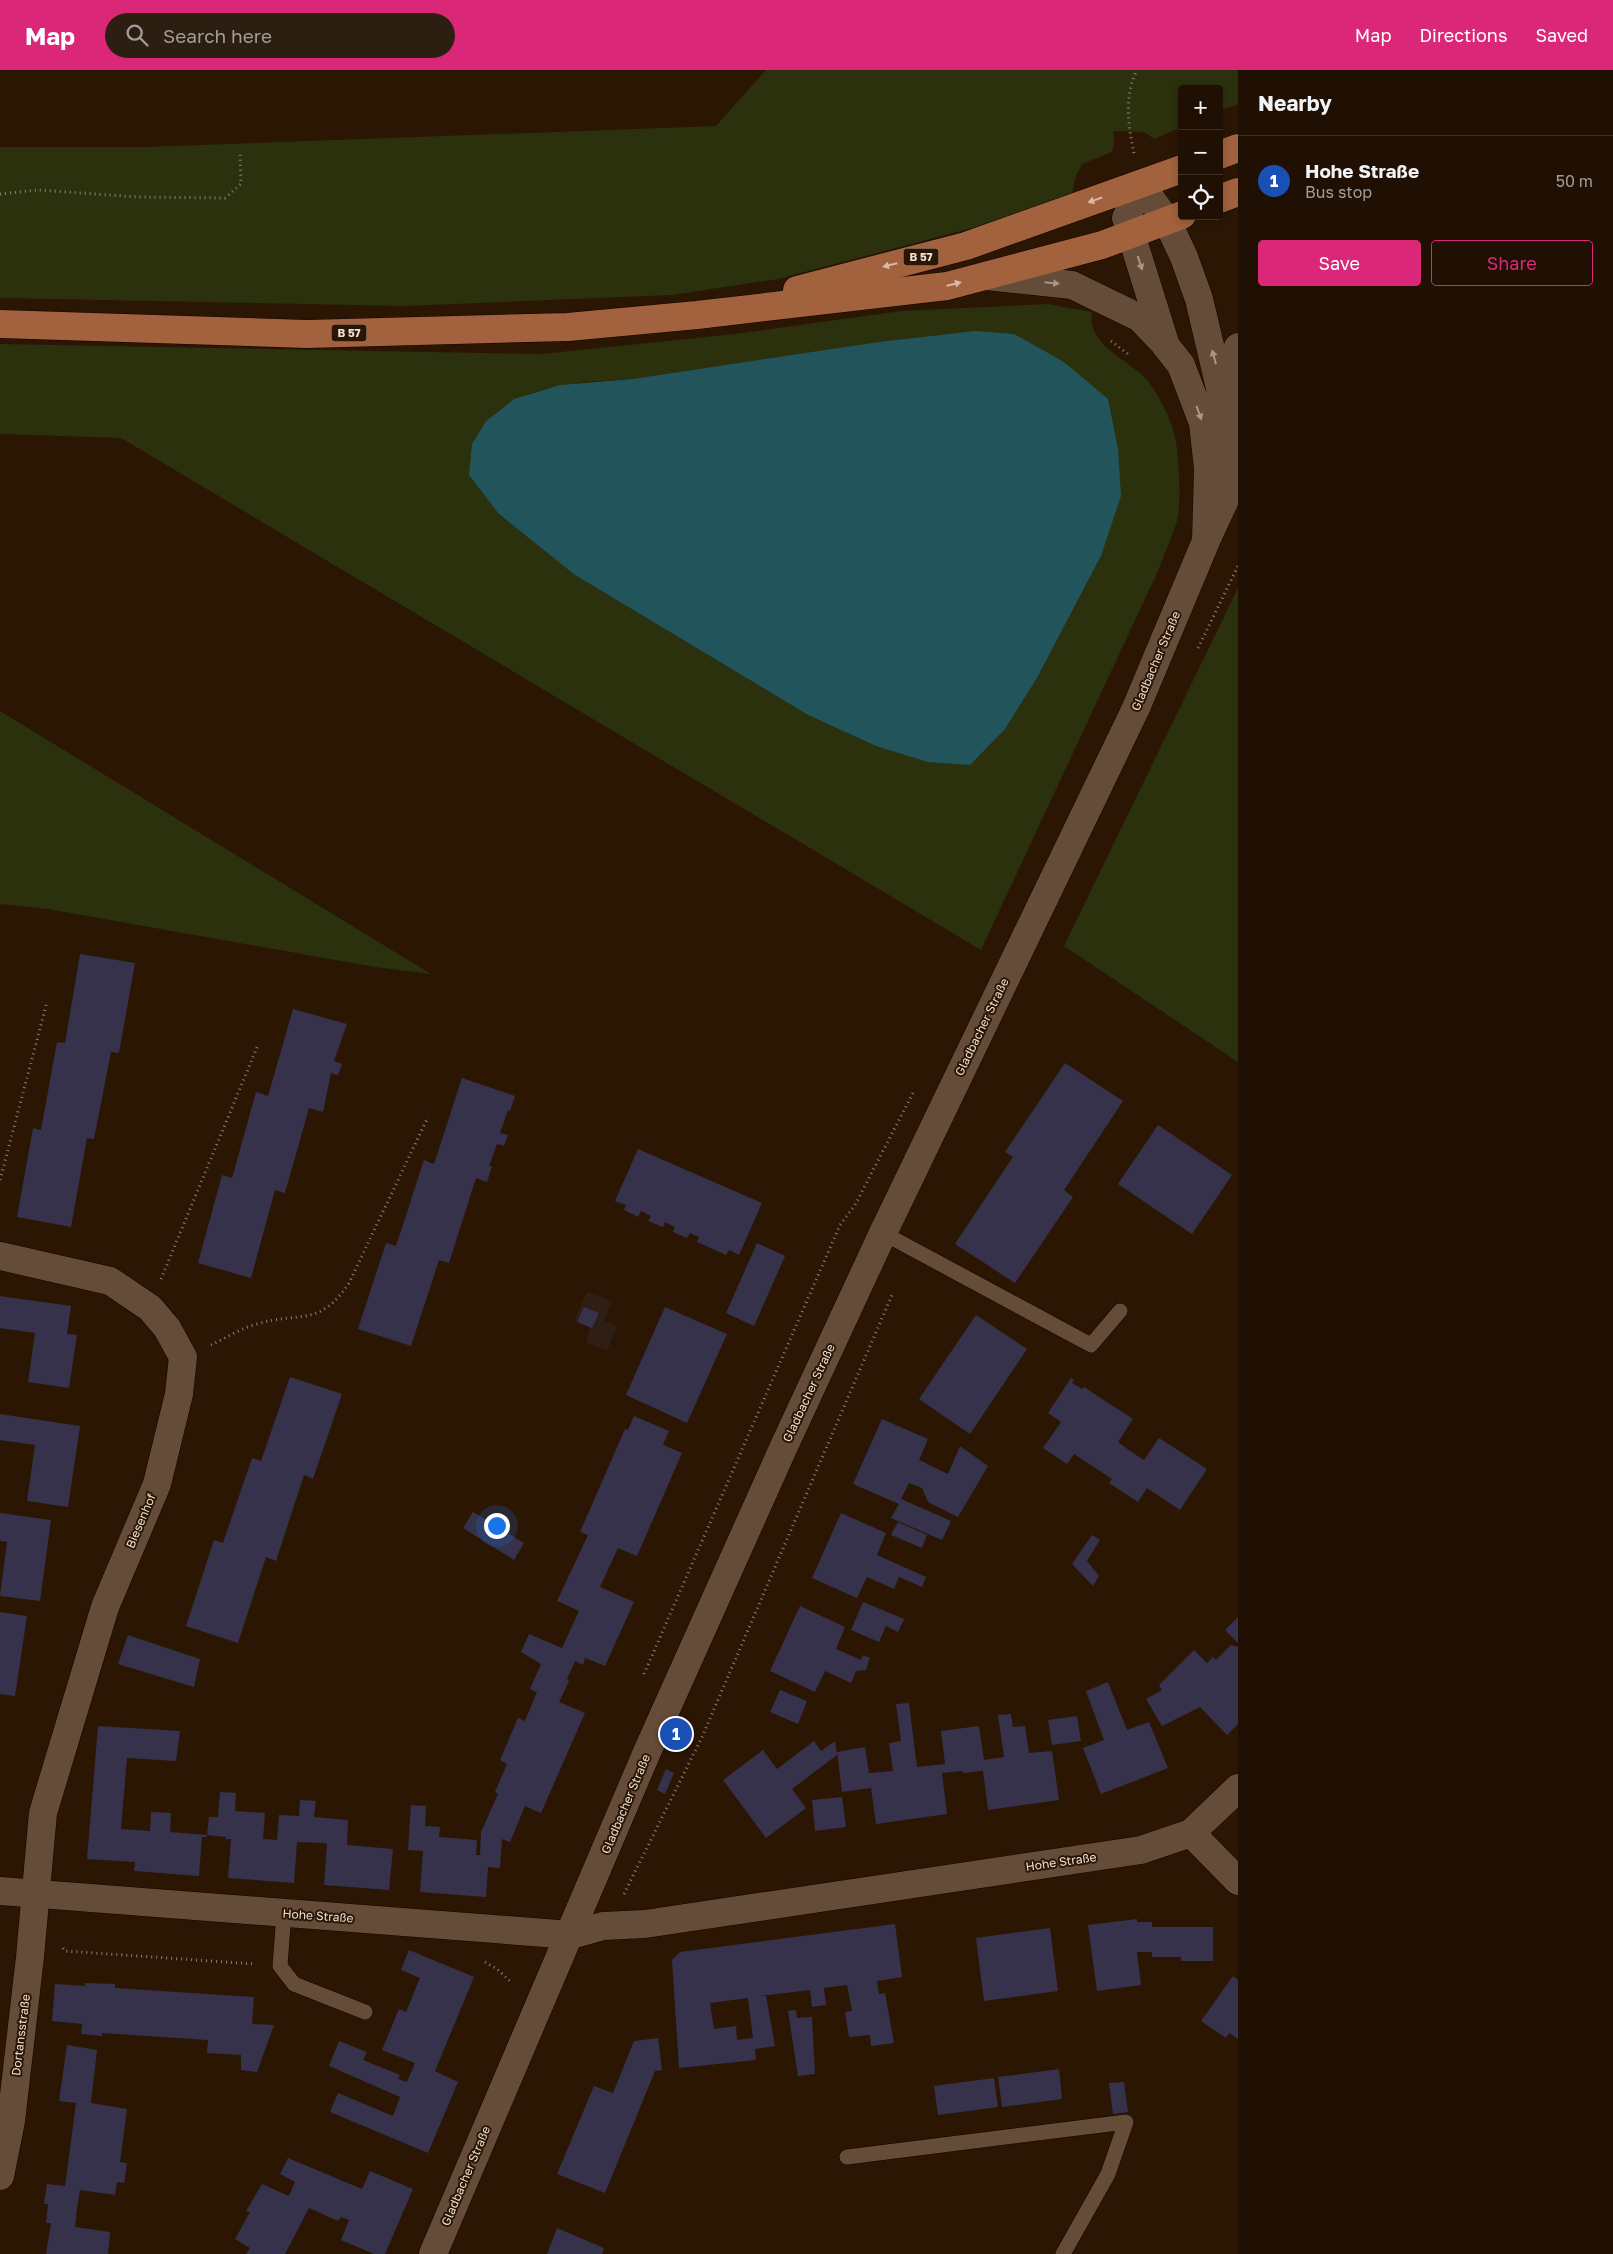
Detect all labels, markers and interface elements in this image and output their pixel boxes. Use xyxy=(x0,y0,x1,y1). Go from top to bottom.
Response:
search box xyxy=(105,13,455,58)
text: Map xyxy=(25,21,75,50)
icon: search xyxy=(123,21,151,49)
text: Search here xyxy=(163,24,272,47)
text: Map xyxy=(1355,24,1391,46)
text: Directions xyxy=(1419,24,1507,46)
text: Saved xyxy=(1535,24,1588,46)
map controls xyxy=(1178,85,1223,220)
button: + xyxy=(1178,85,1223,130)
text: Nearby xyxy=(1258,90,1332,116)
button: − xyxy=(1178,130,1223,175)
text: Hohe Straße xyxy=(1305,159,1419,182)
text: 1 xyxy=(1270,171,1278,191)
text: 50 m xyxy=(1556,171,1593,191)
button: locate xyxy=(1178,175,1223,220)
text: Bus stop xyxy=(1305,182,1372,202)
one-way arrow xyxy=(1087,197,1102,205)
button: Save xyxy=(1258,240,1421,286)
button: Share xyxy=(1431,240,1593,286)
road number: B 57 xyxy=(904,248,938,266)
one-way arrow xyxy=(1137,255,1144,270)
one-way arrow xyxy=(883,262,898,270)
one-way arrow xyxy=(1045,279,1061,287)
one-way arrow xyxy=(946,280,961,288)
road number: B 57 xyxy=(332,324,366,342)
one-way arrow xyxy=(1210,350,1218,365)
one-way arrow xyxy=(1196,405,1203,420)
street label: Gladbacher Straße xyxy=(1128,609,1183,713)
street label: Gladbacher Straße xyxy=(951,976,1012,1078)
street label: Gladbacher Straße xyxy=(779,1341,838,1444)
street label: Biesenhof xyxy=(122,1491,159,1550)
your location xyxy=(484,1513,510,1539)
pin: 1 xyxy=(660,1715,692,1753)
street label: Gladbacher Straße xyxy=(598,1752,653,1856)
street label: Hohe Straße xyxy=(1025,1849,1097,1874)
street label: Hohe Straße xyxy=(282,1906,354,1925)
street label: Dortansstraße xyxy=(8,1993,33,2077)
street label: Gladbacher Straße xyxy=(438,2124,493,2228)

